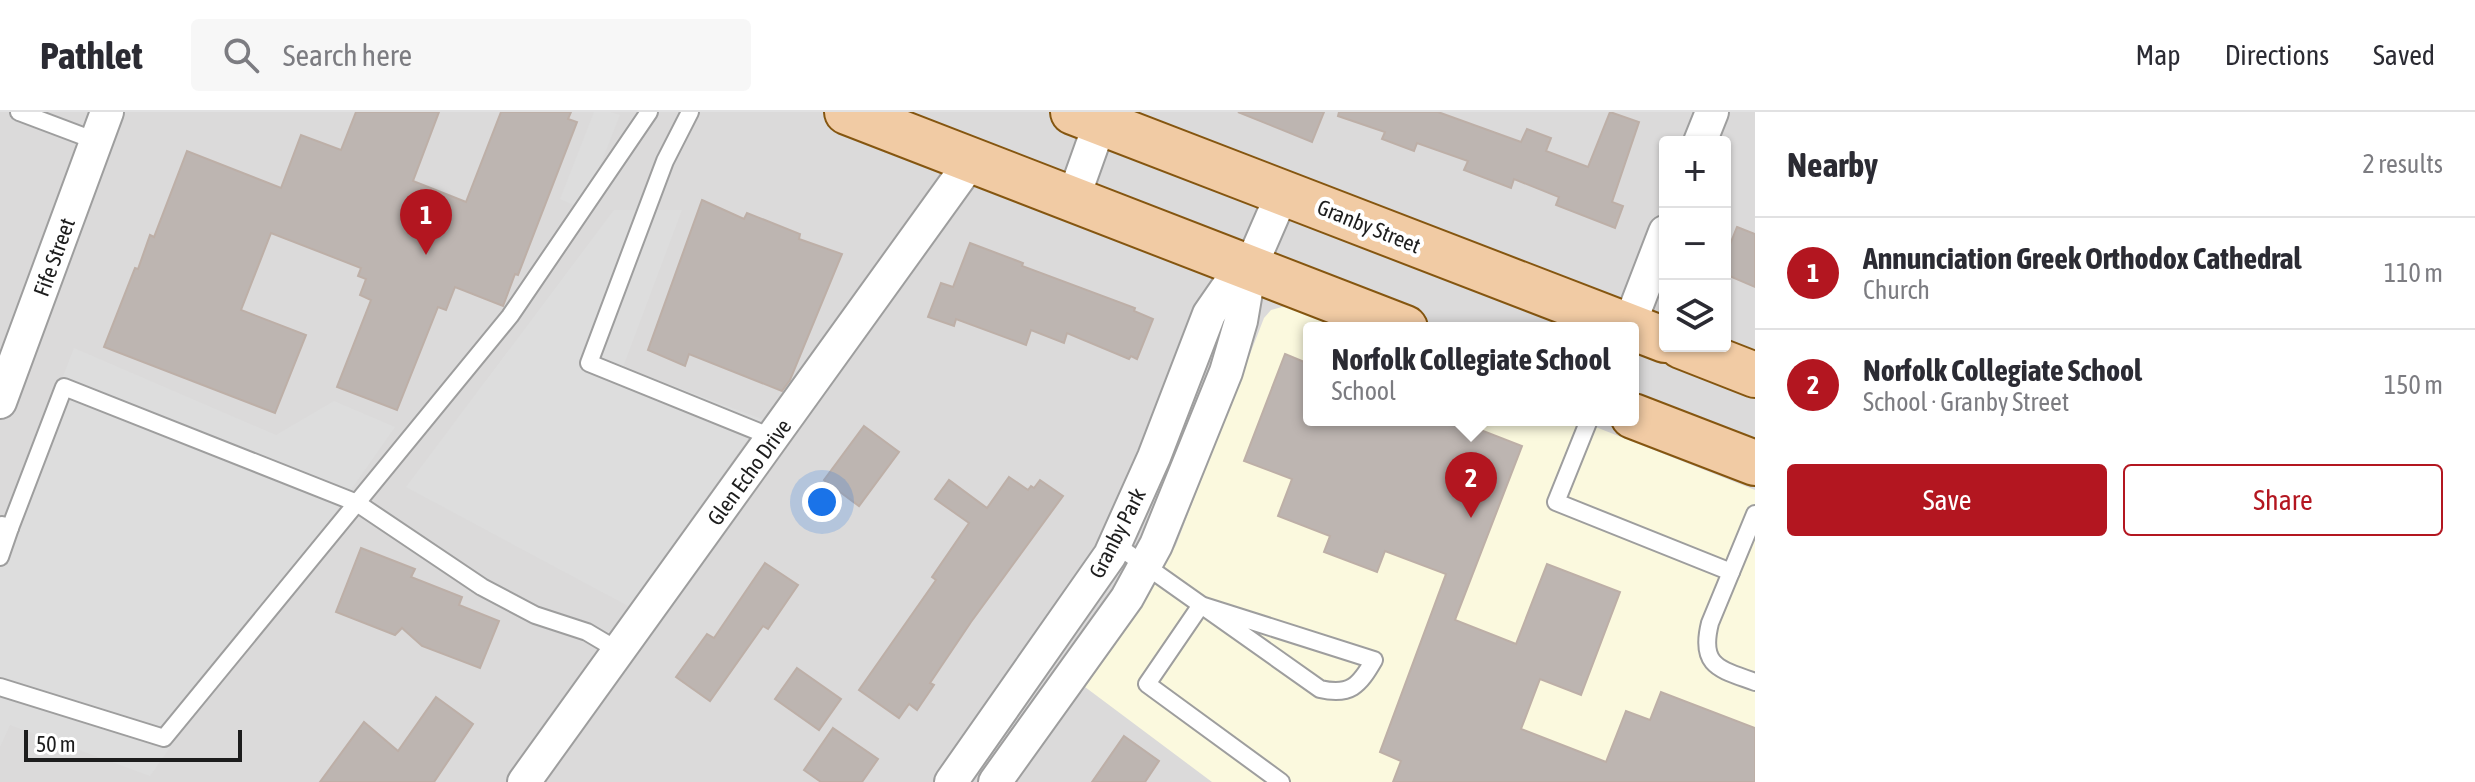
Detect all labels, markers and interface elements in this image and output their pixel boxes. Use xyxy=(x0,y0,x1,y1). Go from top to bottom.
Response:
search box xyxy=(191,19,751,91)
icon: search xyxy=(219,33,263,77)
text: Pathlet xyxy=(40,34,143,77)
text: Search here xyxy=(283,38,412,72)
text: Map xyxy=(2136,39,2181,71)
text: Directions xyxy=(2225,39,2329,71)
text: Saved xyxy=(2373,39,2435,71)
map controls xyxy=(1659,136,1731,352)
button: + xyxy=(1659,136,1731,208)
text: Nearby xyxy=(1787,145,1878,184)
text: 2 results xyxy=(2362,149,2443,179)
pin: 1 xyxy=(400,189,452,255)
street label: Granby Street xyxy=(1314,193,1424,259)
button: − xyxy=(1659,208,1731,280)
street label: Fife Street xyxy=(28,214,80,300)
text: Annunciation Greek Orthodox Cathedral xyxy=(1863,241,2301,275)
text: 1 xyxy=(1807,258,1819,288)
text: 110 m xyxy=(2384,258,2443,288)
text: Church xyxy=(1863,275,1930,305)
button: layers xyxy=(1659,280,1731,352)
popup xyxy=(1303,322,1639,426)
text: Norfolk Collegiate School xyxy=(1331,342,1611,376)
text: Norfolk Collegiate School xyxy=(1863,353,2142,387)
text: 2 xyxy=(1807,370,1819,400)
text: 150 m xyxy=(2384,370,2443,400)
text: School xyxy=(1331,376,1396,406)
text: School · Granby Street xyxy=(1863,387,2069,417)
street label: Glen Echo Drive xyxy=(702,414,796,530)
pin: 2 xyxy=(1445,452,1497,518)
button: Save xyxy=(1787,464,2107,536)
button: Share xyxy=(2123,464,2443,536)
your location xyxy=(802,482,842,522)
street label: Granby Park xyxy=(1083,483,1151,582)
scale bar xyxy=(24,726,242,762)
text: 50 m xyxy=(36,731,76,757)

